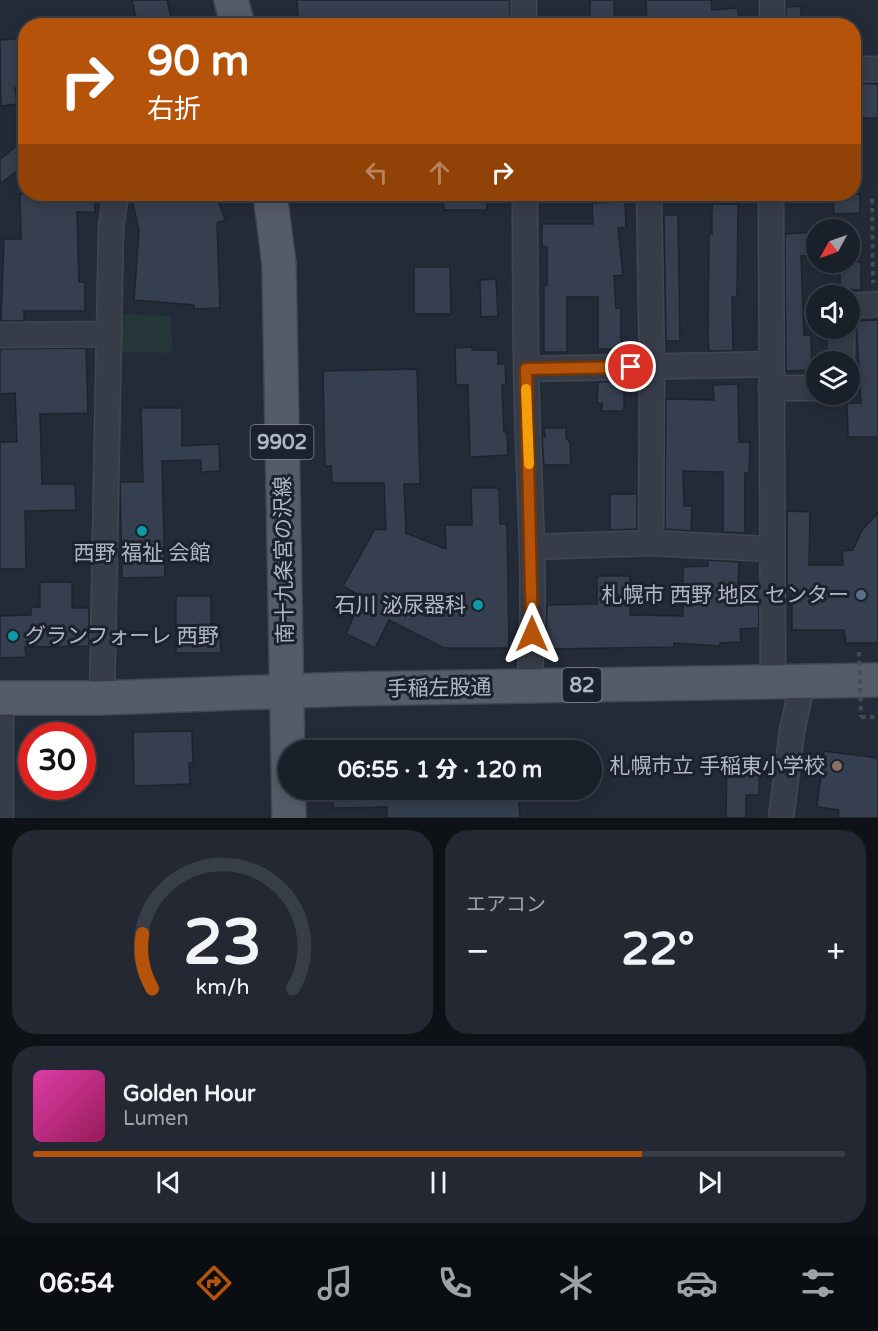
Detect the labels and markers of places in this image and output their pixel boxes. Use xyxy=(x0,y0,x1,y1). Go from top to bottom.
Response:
pin xyxy=(605,341,656,392)
marker: 西野 福祉 会館 xyxy=(135,524,149,538)
place label: 西野 福祉 会館 xyxy=(74,541,210,566)
place label: 札幌市 西野 地区 センター xyxy=(602,583,849,608)
marker: 札幌市 西野 地区 センター xyxy=(854,588,868,602)
place label: 石川 泌尿器科 xyxy=(335,593,466,618)
marker: 石川 泌尿器科 xyxy=(471,598,485,612)
place label: グランフォーレ 西野 xyxy=(25,624,219,649)
marker: グランフォーレ 西野 xyxy=(6,629,20,643)
place label: 札幌市立 手稲東小学校 xyxy=(610,754,825,779)
marker: 札幌市立 手稲東小学校 xyxy=(830,759,844,773)

